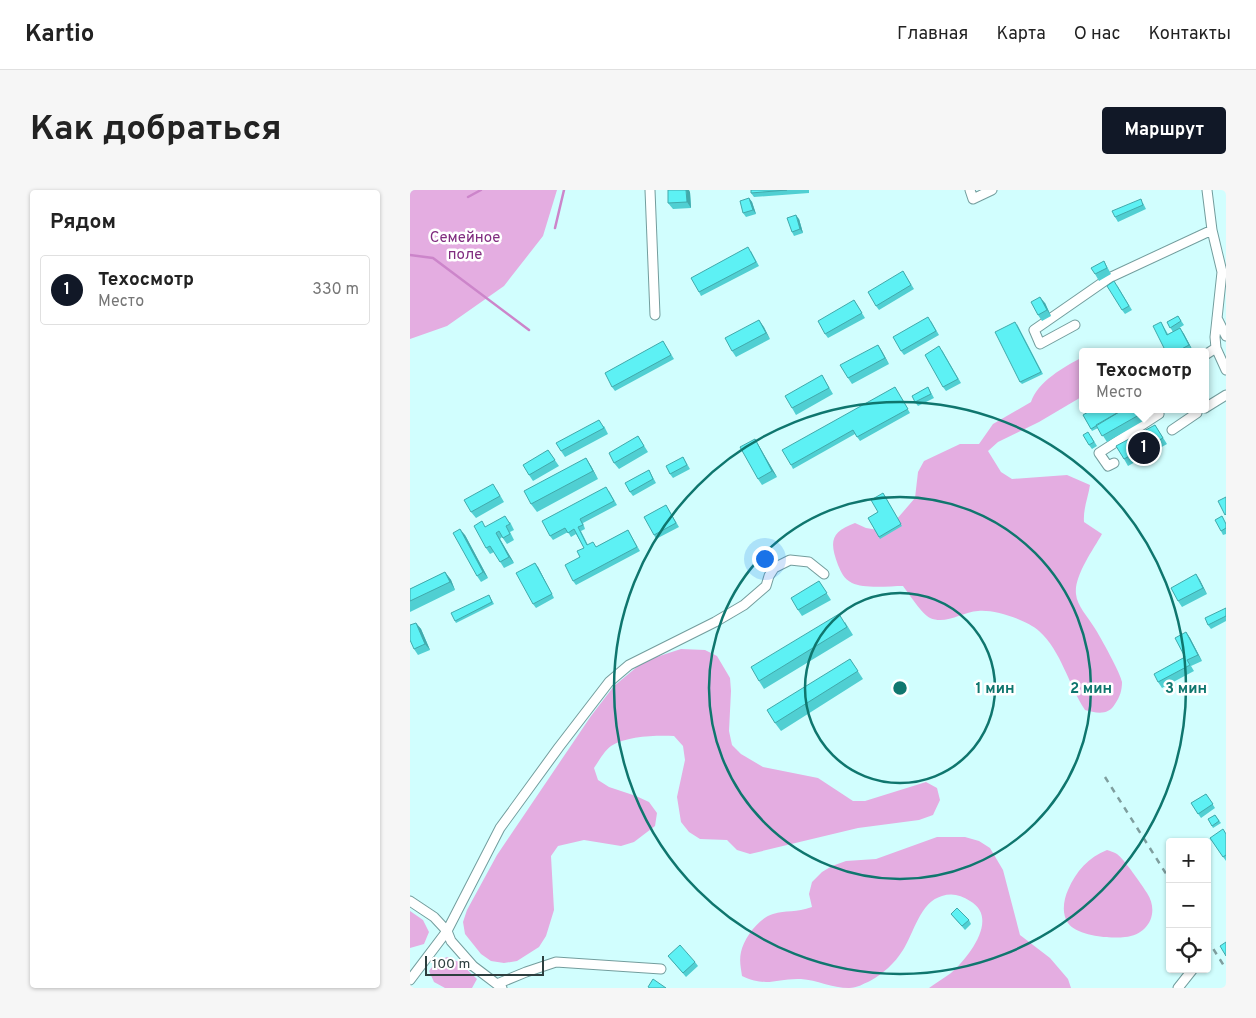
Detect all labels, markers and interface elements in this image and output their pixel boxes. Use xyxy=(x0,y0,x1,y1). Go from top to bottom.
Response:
text: Kartio xyxy=(25,20,94,50)
text: Главная xyxy=(897,23,968,46)
text: Карта xyxy=(996,23,1046,46)
text: О нас xyxy=(1074,23,1120,46)
text: Контакты xyxy=(1148,23,1231,46)
button: Маршрут xyxy=(1102,107,1226,154)
text: Как добраться xyxy=(30,108,282,152)
text: Рядом xyxy=(50,209,116,236)
park label: Семейное поле xyxy=(430,229,500,265)
text: Техосмотр xyxy=(98,268,194,292)
text: 1 xyxy=(64,280,70,300)
text: 330 m xyxy=(312,280,359,300)
text: Место xyxy=(98,292,144,312)
popup xyxy=(1079,348,1209,413)
text: Техосмотр xyxy=(1096,359,1192,383)
text: Место xyxy=(1096,383,1142,403)
pin: 1 xyxy=(1128,429,1160,467)
your location xyxy=(752,546,778,572)
centre of rings xyxy=(891,679,909,697)
text: 1 мин xyxy=(976,680,1014,699)
text: 2 мин xyxy=(1070,680,1112,699)
text: 3 мин xyxy=(1165,680,1207,699)
map controls xyxy=(1166,838,1211,973)
button: + xyxy=(1166,838,1211,883)
button: − xyxy=(1166,883,1211,928)
button: locate xyxy=(1166,928,1211,973)
scale bar xyxy=(425,953,544,976)
text: 100 m xyxy=(432,956,470,973)

